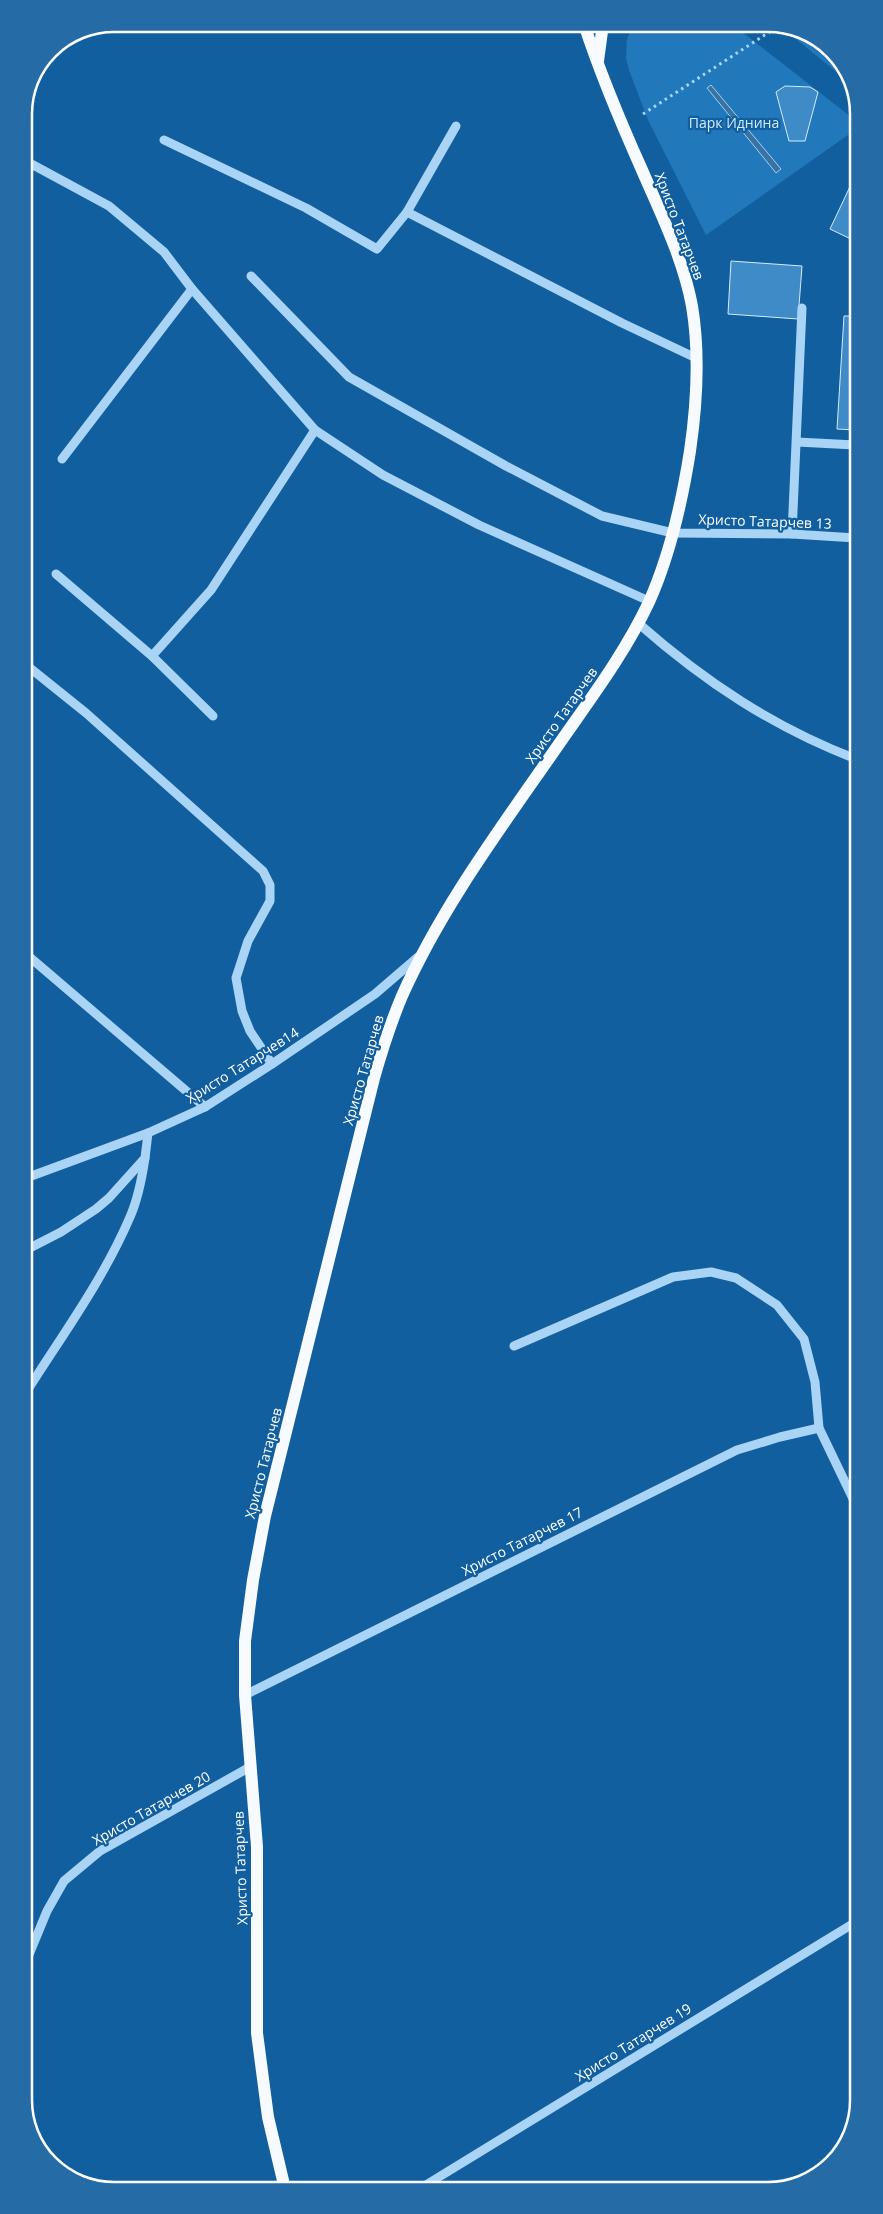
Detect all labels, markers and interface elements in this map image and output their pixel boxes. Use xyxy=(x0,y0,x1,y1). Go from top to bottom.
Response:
park label: Парк Иднина xyxy=(689,113,779,132)
street label: Христо Татарчев xyxy=(651,170,709,282)
street label: Христо Татарчев 13 xyxy=(698,509,832,533)
street label: Христо Татарчев xyxy=(521,663,601,767)
street label: Христо Татарчев xyxy=(338,1013,388,1127)
street label: Христо Татарчев14 xyxy=(182,1023,302,1107)
street label: Христо Татарчев xyxy=(240,1406,286,1520)
street label: Христо Татарчев 17 xyxy=(458,1502,586,1580)
street label: Христо Татарчев 20 xyxy=(88,1766,214,1850)
street label: Христо Татарчев xyxy=(229,1811,251,1925)
street label: Христо Татарчев 19 xyxy=(571,1999,695,2085)

